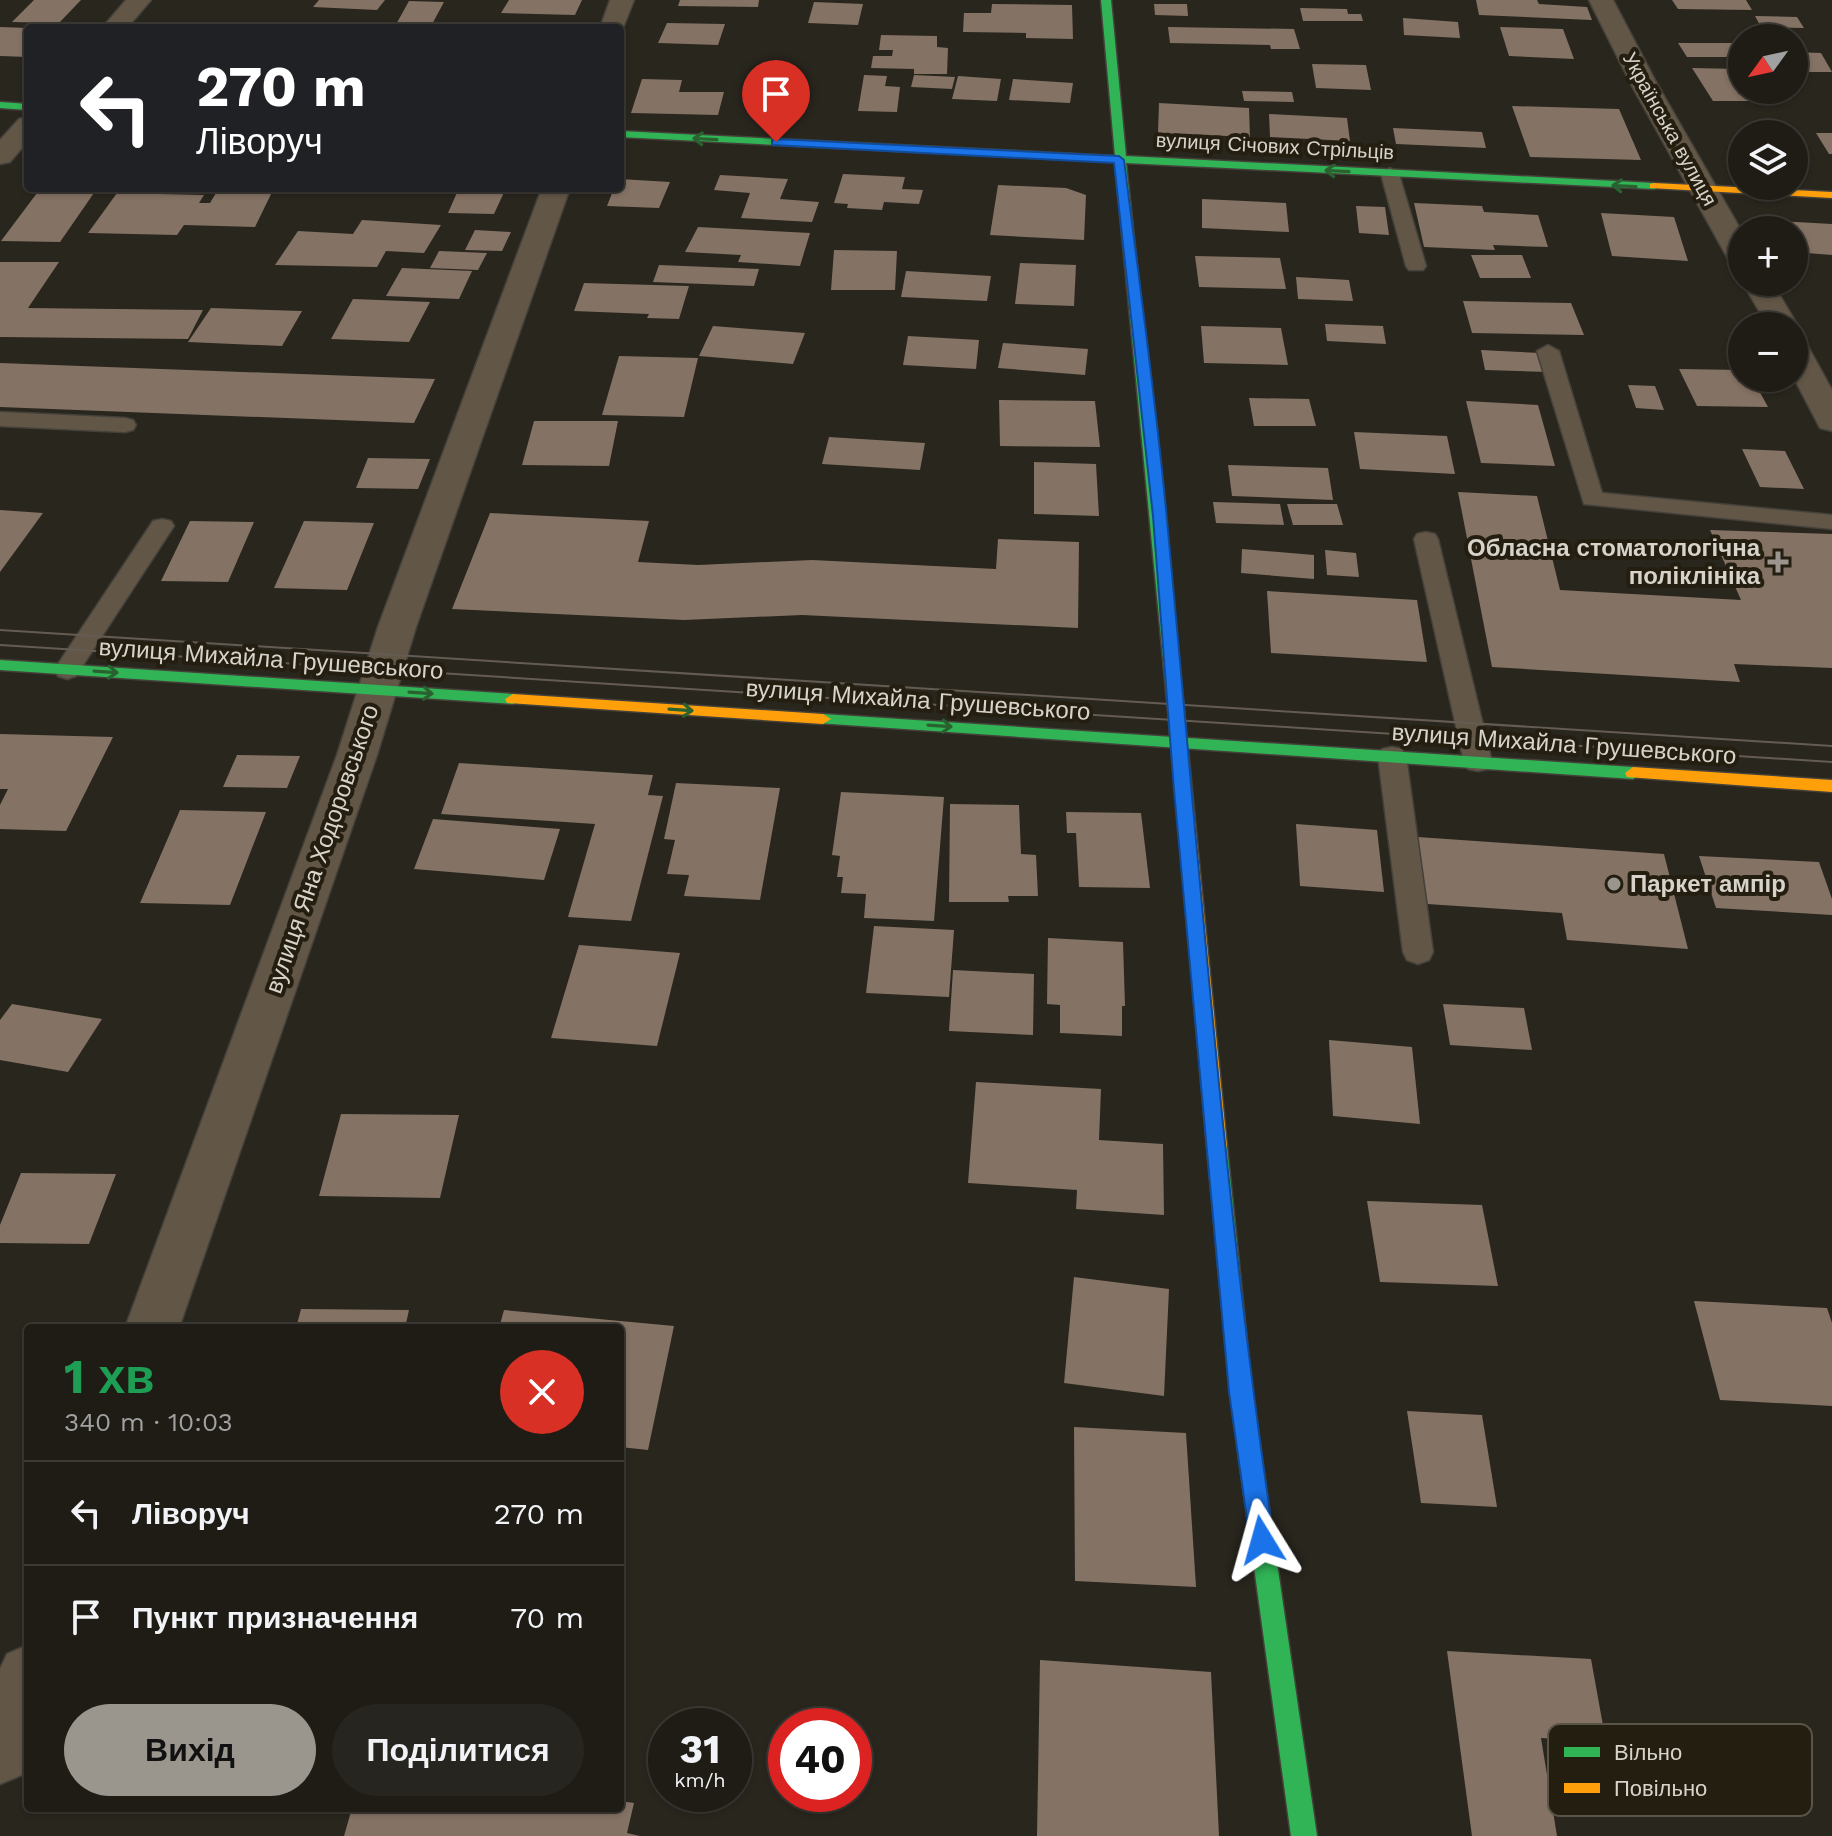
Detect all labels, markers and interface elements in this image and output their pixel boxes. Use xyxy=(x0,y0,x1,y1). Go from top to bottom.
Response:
north arrow xyxy=(1728,24,1808,104)
map controls xyxy=(1728,24,1808,392)
street label: Українська вулиця xyxy=(1618,48,1722,210)
text: 270 m xyxy=(196,54,366,120)
icon: left xyxy=(64,56,168,160)
pin xyxy=(742,60,810,142)
icon: arrive xyxy=(754,72,798,116)
button: layers xyxy=(1728,120,1808,200)
text: Ліворуч xyxy=(196,121,323,163)
street label: вулиця Січових Стрільців xyxy=(1155,128,1395,164)
one-way arrow xyxy=(692,131,719,146)
one-way arrow xyxy=(1324,163,1350,178)
one-way arrow xyxy=(1611,178,1638,193)
button: + xyxy=(1728,216,1808,296)
button: − xyxy=(1728,312,1808,392)
place label: Обласна стоматологічна поліклініка xyxy=(1467,534,1761,590)
marker: Обласна стоматологічна поліклініка xyxy=(1767,551,1789,573)
street label: вулиця Михайла Грушевського xyxy=(98,633,444,685)
one-way arrow xyxy=(92,665,119,680)
street label: вулиця Михайла Грушевського xyxy=(745,674,1091,726)
one-way arrow xyxy=(407,686,434,701)
street label: вулиця Яна Ходоровського xyxy=(259,701,385,997)
one-way arrow xyxy=(667,702,694,717)
street label: вулиця Михайла Грушевського xyxy=(1391,718,1737,770)
one-way arrow xyxy=(926,719,953,734)
place label: Паркет ампір xyxy=(1630,870,1786,898)
marker: Паркет ампір xyxy=(1605,875,1623,893)
text: 1 хв xyxy=(64,1348,155,1405)
button: close xyxy=(500,1350,584,1434)
text: 340 m · 10:03 xyxy=(64,1407,233,1437)
icon: left xyxy=(64,1491,108,1535)
text: Ліворуч xyxy=(132,1496,250,1531)
text: 270 m xyxy=(493,1496,584,1531)
position arrow xyxy=(1220,1498,1304,1582)
icon: arrive xyxy=(64,1595,108,1639)
text: Пункт призначення xyxy=(132,1600,418,1635)
text: 70 m xyxy=(510,1600,584,1635)
button: Вихід xyxy=(64,1704,316,1796)
button: Поділитися xyxy=(332,1704,584,1796)
speed limit sign: 40 xyxy=(768,1708,872,1812)
legend xyxy=(1548,1724,1812,1816)
text: 31 xyxy=(680,1726,720,1773)
text: Вільно xyxy=(1614,1740,1682,1765)
text: km/h xyxy=(674,1768,726,1792)
text: Повільно xyxy=(1614,1776,1707,1801)

